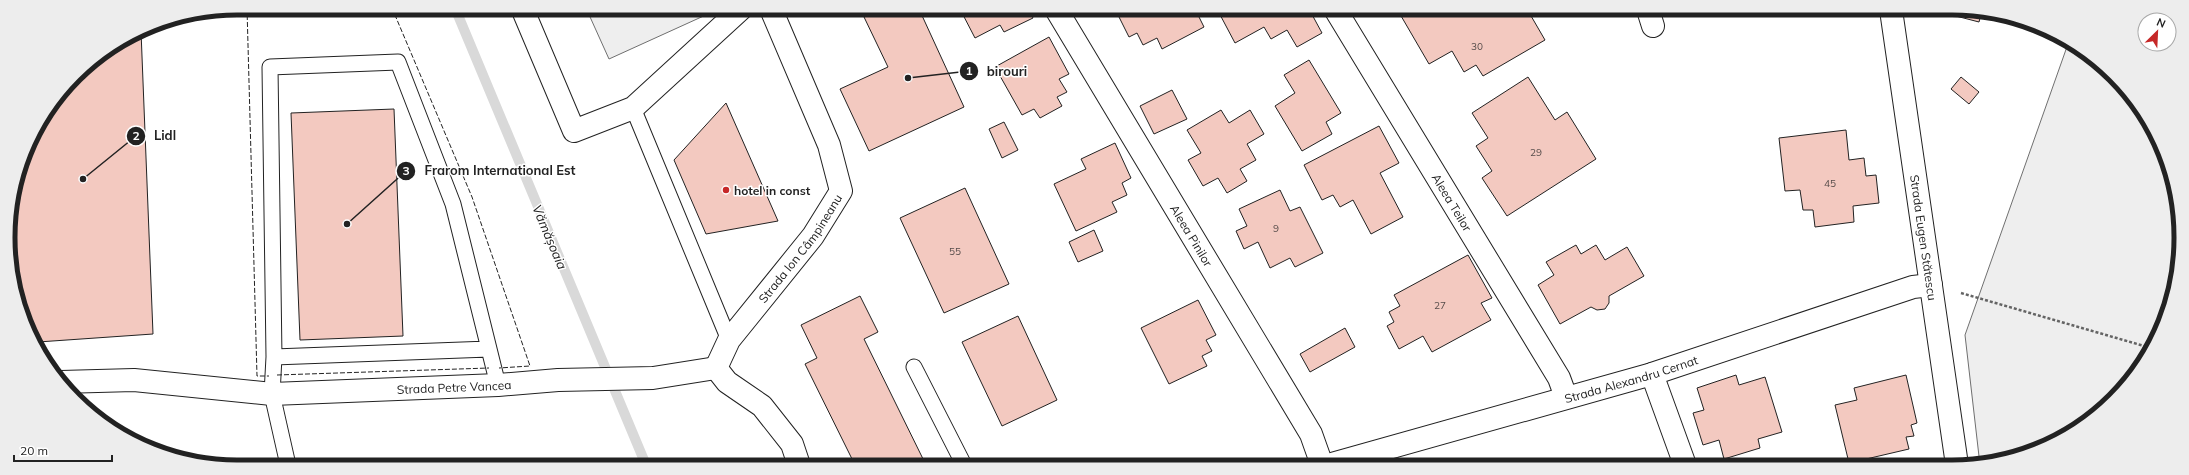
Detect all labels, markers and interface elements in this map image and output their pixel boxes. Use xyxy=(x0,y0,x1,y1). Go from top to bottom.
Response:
north arrow xyxy=(2137,12,2177,52)
text: N xyxy=(2154,15,2168,31)
house number: 30 xyxy=(1471,40,1483,53)
callout: birouri xyxy=(959,59,1035,84)
text: 1 xyxy=(965,63,973,78)
text: birouri xyxy=(987,63,1027,79)
callout: Lidl xyxy=(126,123,184,148)
text: Lidl xyxy=(154,127,176,143)
text: 2 xyxy=(132,128,140,143)
house number: 29 xyxy=(1530,146,1542,159)
callout: Frarom International Est xyxy=(396,158,583,183)
text: Frarom International Est xyxy=(425,162,575,178)
text: 3 xyxy=(402,163,410,178)
street label: Aleea Teilor xyxy=(1429,171,1476,234)
street label: Strada Eugen Stătescu xyxy=(1907,174,1941,302)
house number: 45 xyxy=(1824,177,1836,190)
place label: hotel in const xyxy=(734,183,811,198)
marker: hotel in const xyxy=(721,185,731,195)
street label: Strada Ion Câmpineanu xyxy=(755,191,845,306)
water label: Vămășoaia xyxy=(528,202,571,272)
street label: Aleea Pinilor xyxy=(1167,202,1217,270)
house number: 9 xyxy=(1273,222,1279,235)
house number: 55 xyxy=(949,245,961,258)
house number: 27 xyxy=(1434,299,1446,312)
street label: Strada Alexandru Cernat xyxy=(1563,352,1700,406)
street label: Strada Petre Vancea xyxy=(397,376,512,397)
scale bar xyxy=(14,437,112,463)
text: 20 m xyxy=(20,443,48,458)

